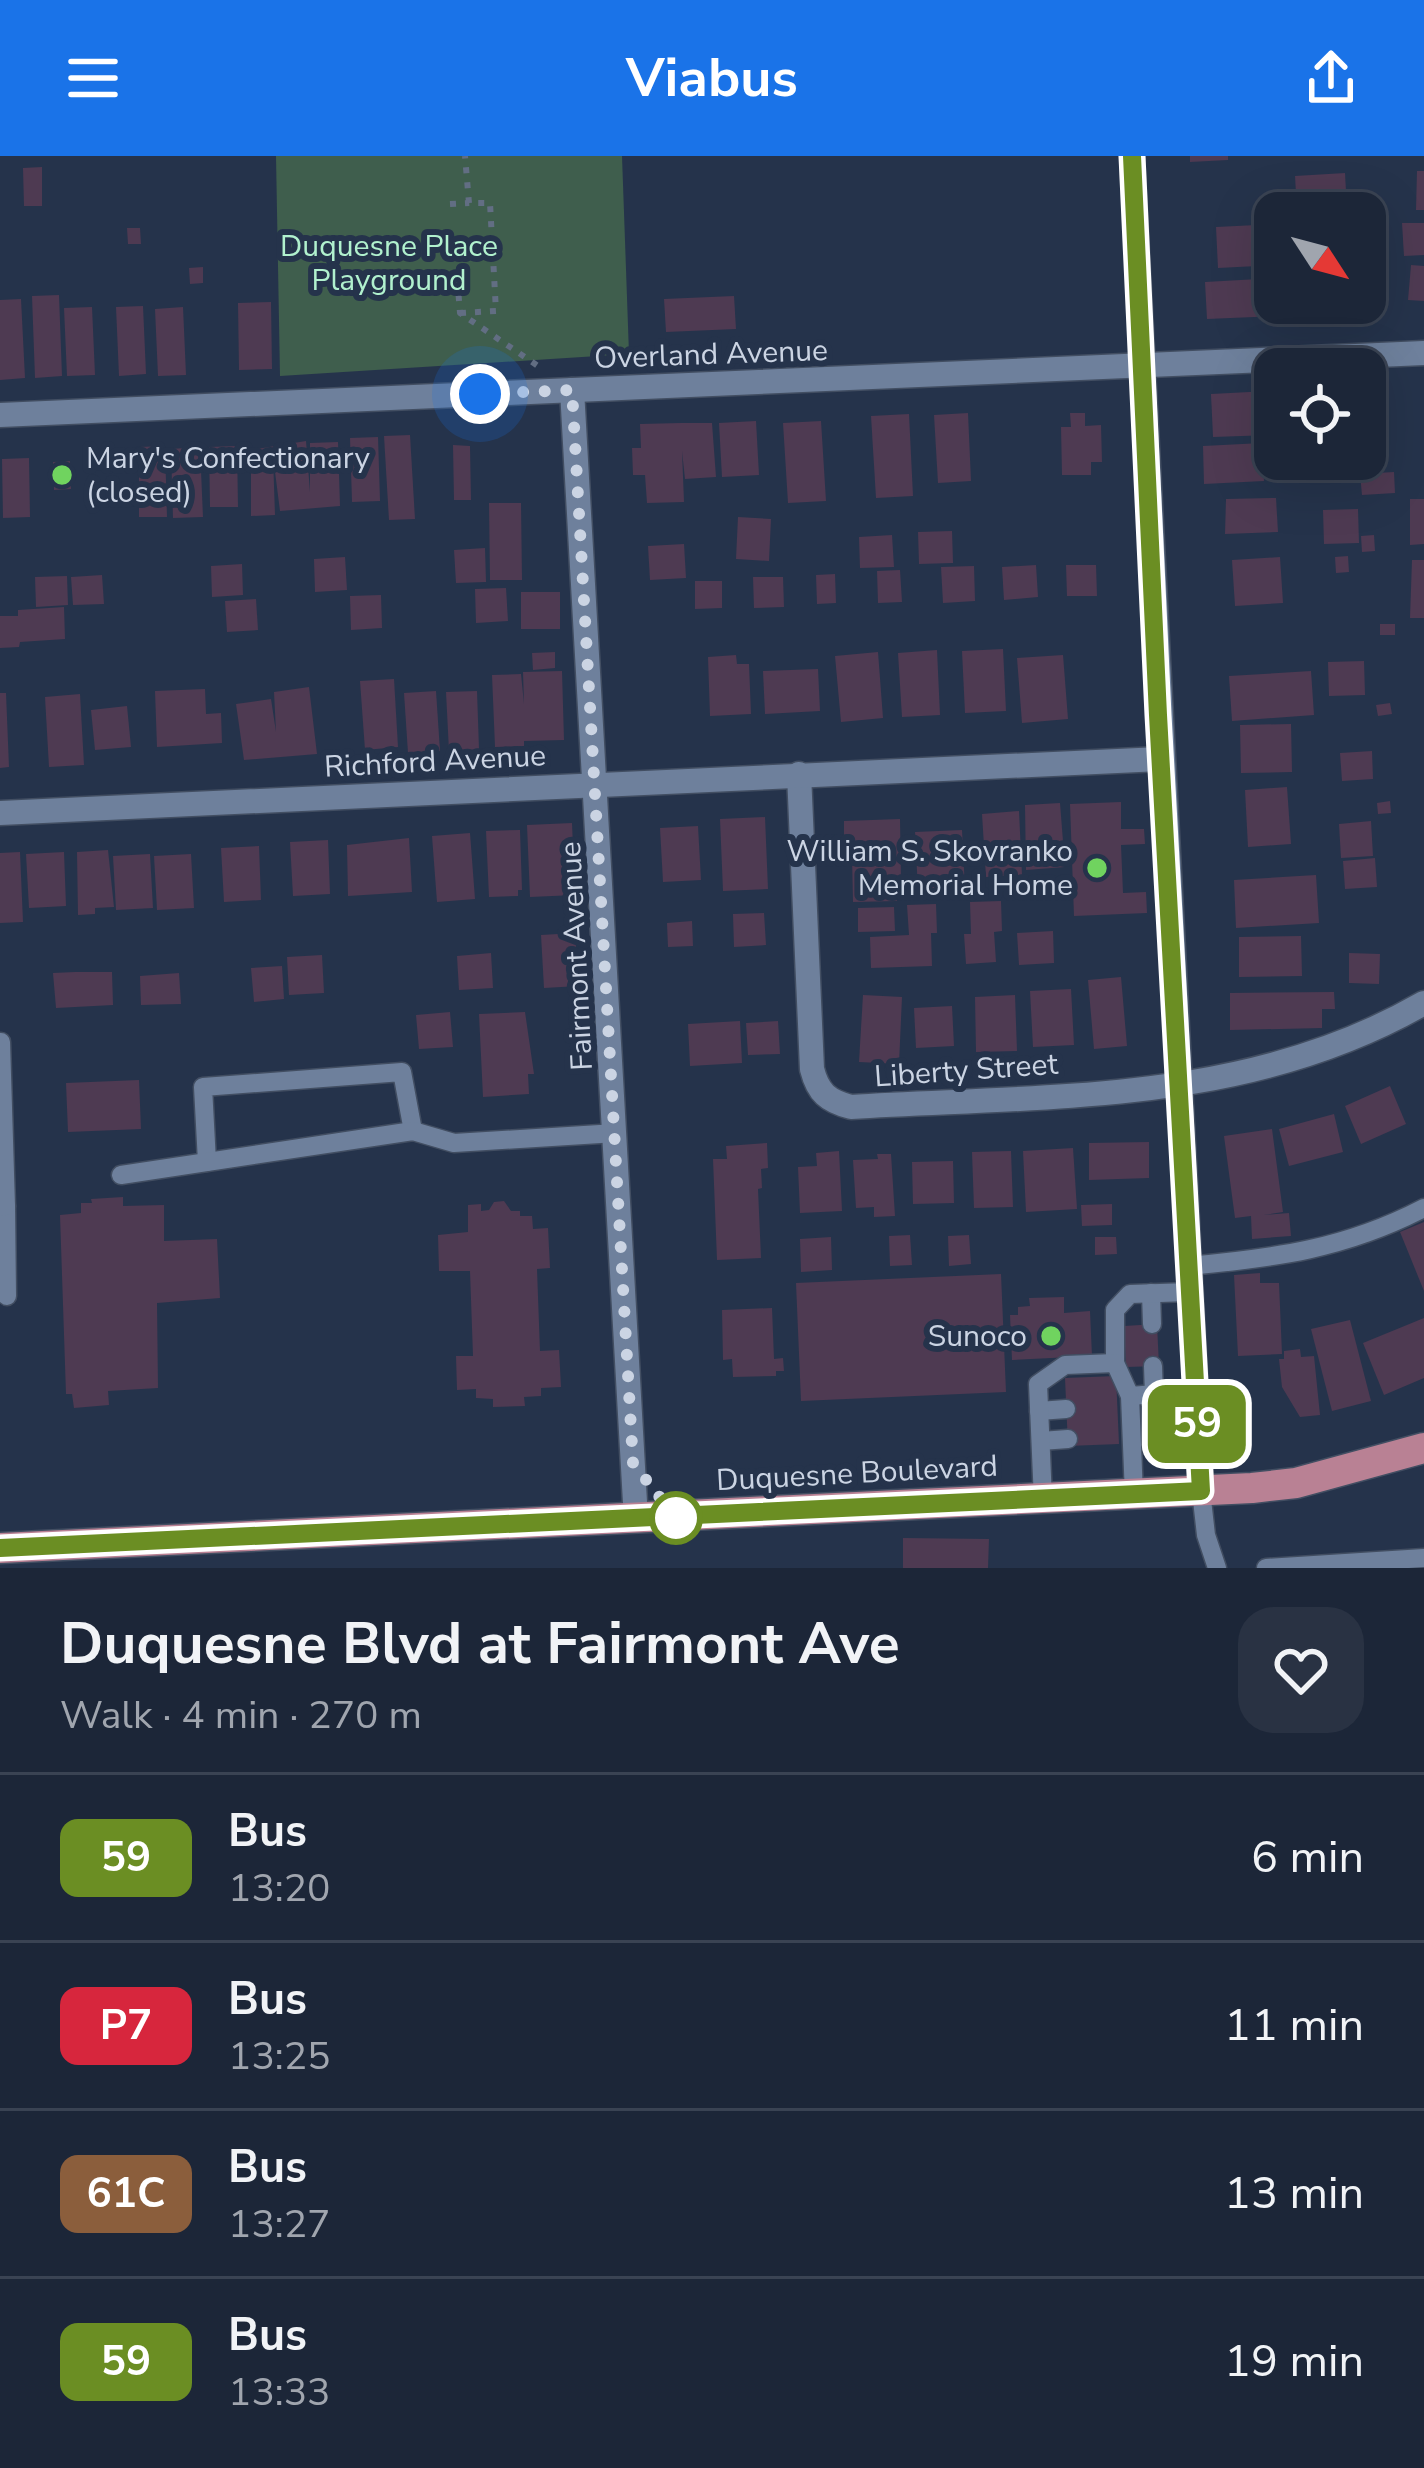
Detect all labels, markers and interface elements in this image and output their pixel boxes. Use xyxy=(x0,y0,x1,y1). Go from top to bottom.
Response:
text: Viabus xyxy=(626,41,798,115)
icon: menu xyxy=(60,45,126,111)
icon: share xyxy=(1298,45,1364,111)
north arrow xyxy=(1254,192,1386,324)
map controls xyxy=(1254,192,1386,480)
park label: Duquesne Place Playground xyxy=(280,226,498,301)
street label: Overland Avenue xyxy=(593,330,829,379)
button: locate xyxy=(1254,348,1386,480)
your location xyxy=(450,364,510,424)
place label: Mary's Confectionary (closed) xyxy=(86,438,370,513)
marker: Mary's Confectionary (closed) xyxy=(49,462,75,488)
street label: Richford Avenue xyxy=(323,735,547,788)
place label: William S. Skovranko Memorial Home xyxy=(786,831,1073,906)
street label: Fairmont Avenue xyxy=(550,840,603,1071)
marker: William S. Skovranko Memorial Home xyxy=(1084,855,1110,881)
street label: Liberty Street xyxy=(873,1044,1060,1097)
place label: Sunoco xyxy=(928,1316,1027,1357)
marker: Sunoco xyxy=(1038,1323,1064,1349)
line badge: 59 xyxy=(1143,1385,1251,1463)
text: 59 xyxy=(1172,1395,1222,1452)
street label: Duquesne Boulevard xyxy=(715,1446,999,1501)
unlabelled marker xyxy=(651,1493,701,1543)
text: Duquesne Blvd at Fairmont Ave xyxy=(60,1605,900,1683)
button: heart xyxy=(1238,1607,1364,1733)
text: Walk · 4 min · 270 m xyxy=(60,1689,422,1742)
text: Bus xyxy=(228,1801,307,1862)
text: 6 min xyxy=(1251,1827,1364,1888)
text: 59 xyxy=(101,1829,151,1886)
text: 13:20 xyxy=(228,1862,331,1915)
text: Bus xyxy=(228,1969,307,2030)
text: 11 min xyxy=(1224,1995,1364,2056)
text: P7 xyxy=(100,1997,152,2054)
text: 13:25 xyxy=(228,2030,331,2083)
text: Bus xyxy=(228,2137,307,2198)
text: 13 min xyxy=(1224,2163,1364,2224)
text: 61C xyxy=(87,2165,165,2222)
text: 13:27 xyxy=(228,2198,331,2251)
text: Bus xyxy=(228,2305,307,2366)
text: 19 min xyxy=(1224,2331,1364,2392)
text: 59 xyxy=(101,2333,151,2390)
text: 13:33 xyxy=(228,2366,331,2419)

